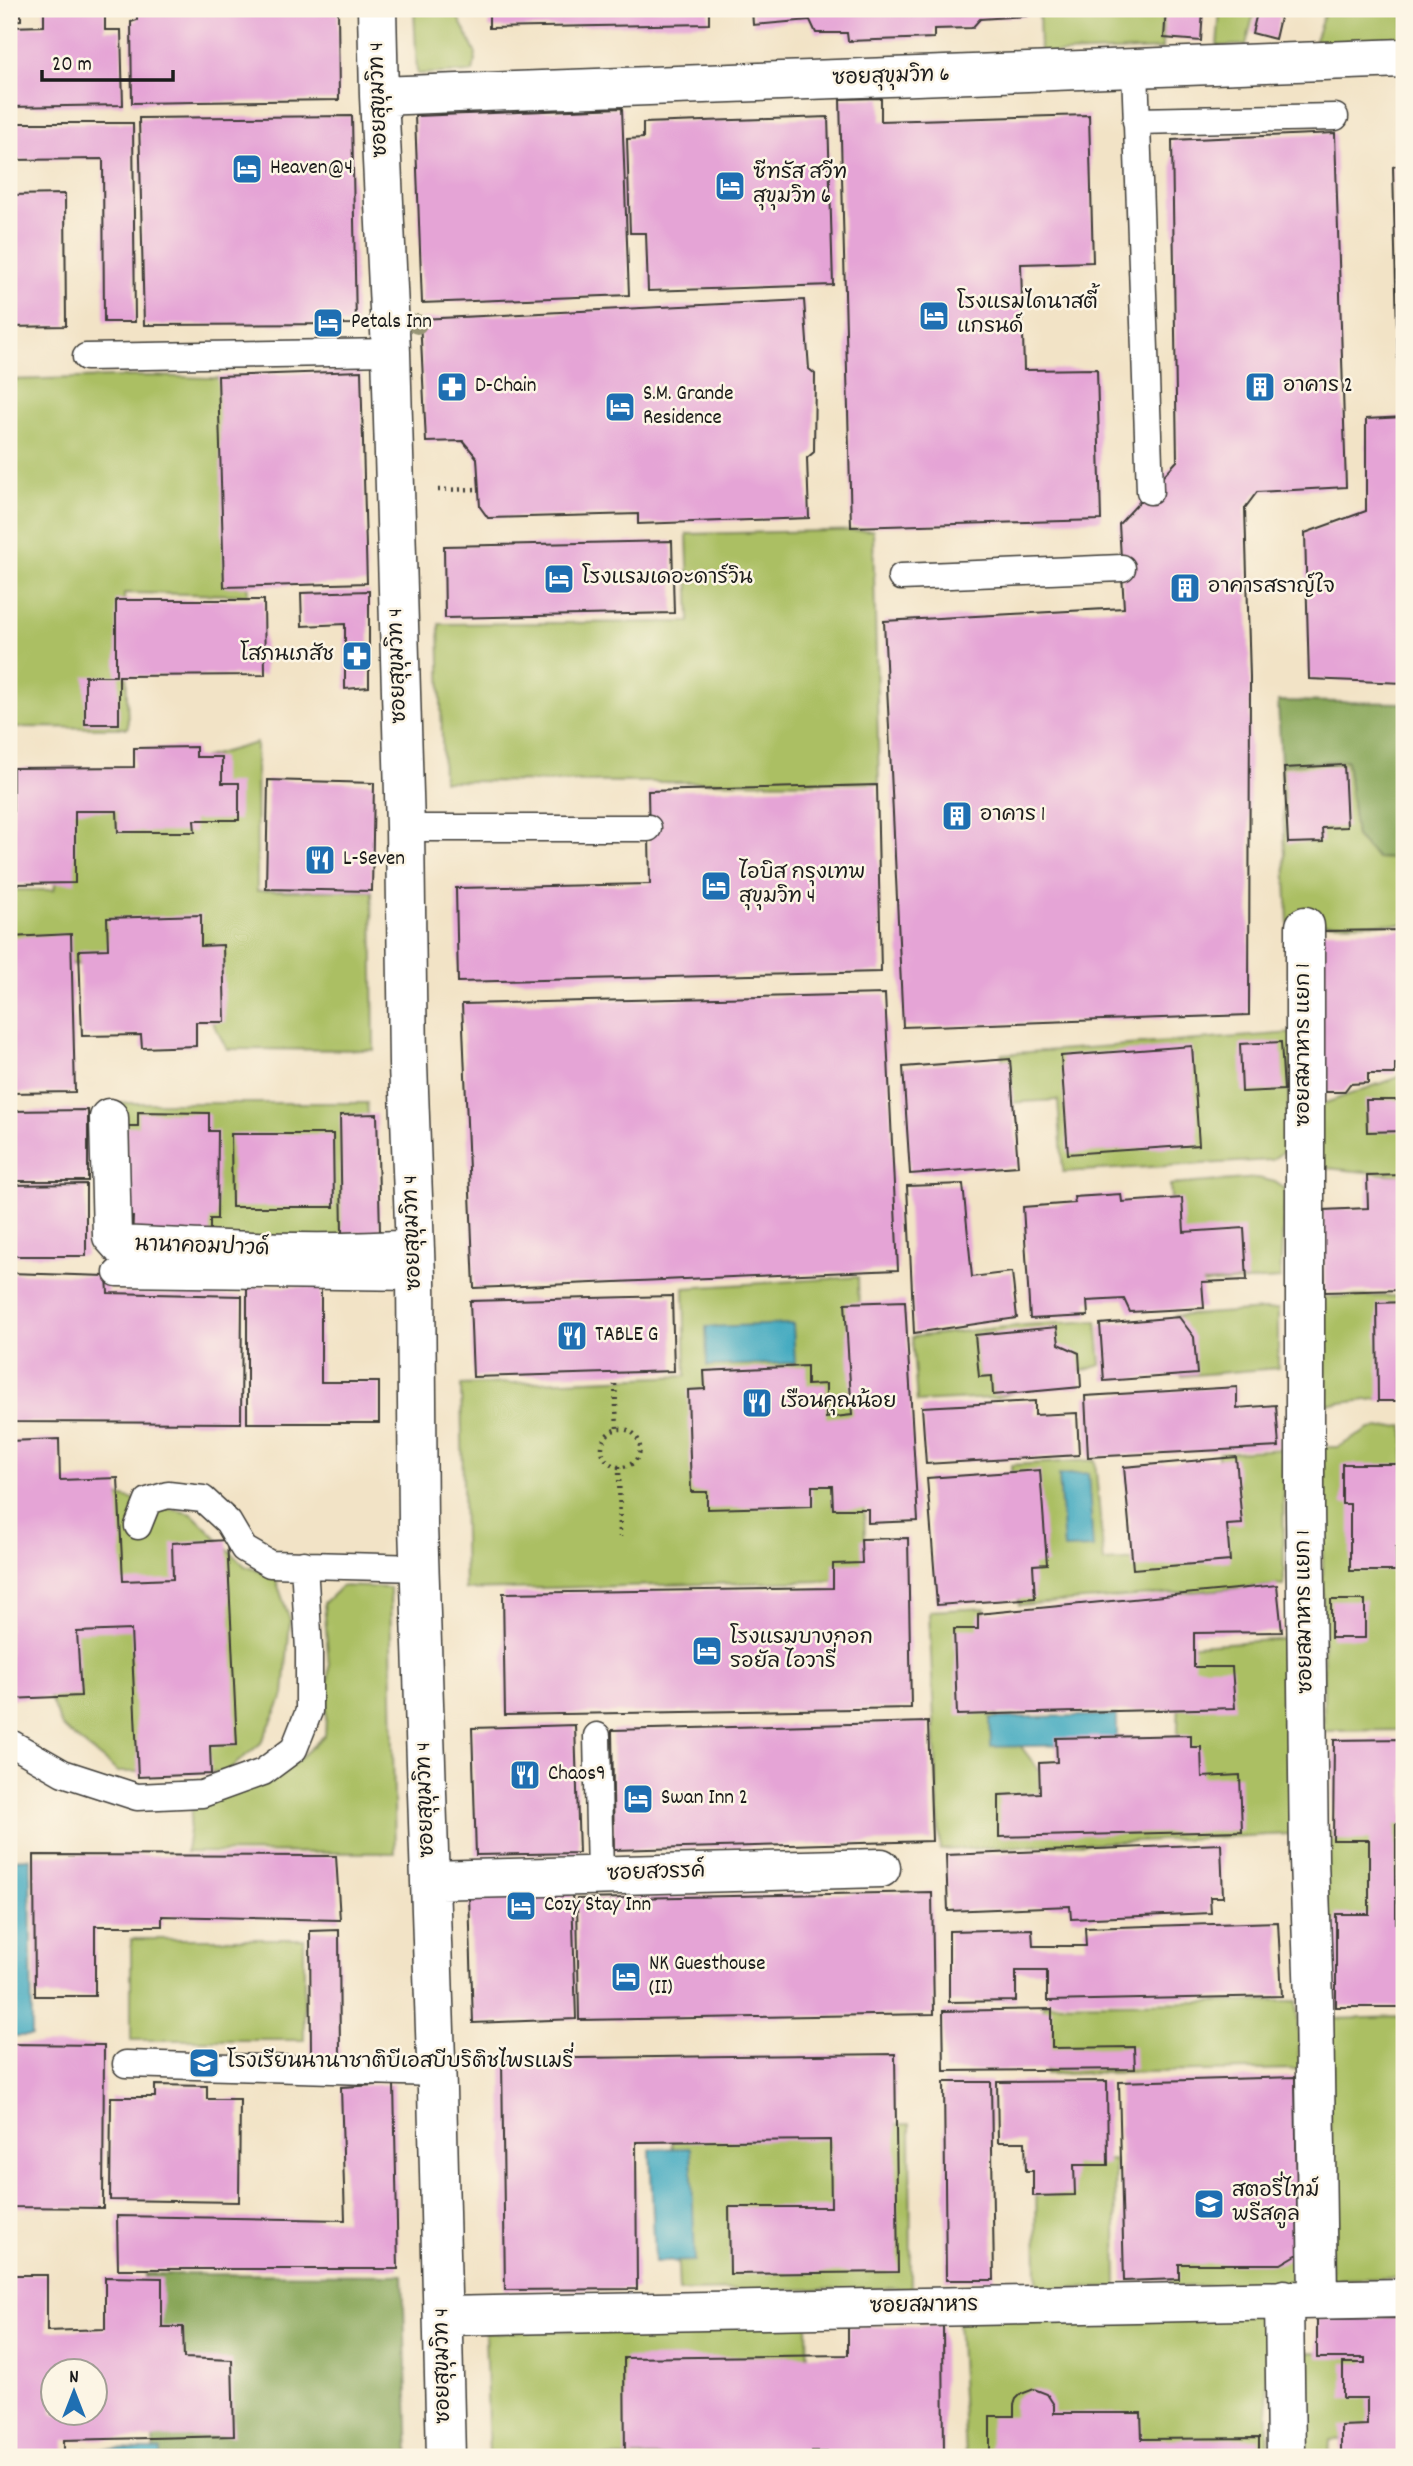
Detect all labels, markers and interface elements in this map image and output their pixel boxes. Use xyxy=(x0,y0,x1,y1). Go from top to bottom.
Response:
scale bar xyxy=(42,38,173,82)
street label: ซอยสุขุมวิท 4 xyxy=(363,42,397,158)
text: 20 m xyxy=(52,51,92,81)
street label: ซอยสุขุมวิท 6 xyxy=(832,61,950,95)
hotel icon: Heaven@4 xyxy=(230,152,264,186)
place label: Heaven@4 xyxy=(270,154,353,184)
place label: ซีทรัส สวีท สุขุมวิท 6 xyxy=(753,159,847,213)
hotel icon: ซีทรัส สวีท สุขุมวิท 6 xyxy=(713,169,747,203)
place label: โรงแรมไดนาสตี้ แกรนด์ xyxy=(957,282,1100,343)
hotel icon: โรงแรมไดนาสตี้ แกรนด์ xyxy=(917,299,951,333)
hotel icon: Petals Inn xyxy=(311,306,345,340)
place label: Petals Inn xyxy=(351,308,432,338)
pharmacy icon: D-Chain xyxy=(435,370,469,404)
building icon: อาคาร 2 xyxy=(1243,370,1277,404)
place label: D-Chain xyxy=(475,372,536,402)
place label: อาคาร 2 xyxy=(1283,372,1353,402)
place label: S.M. Grande Residence xyxy=(643,380,733,434)
hotel icon: S.M. Grande Residence xyxy=(603,390,637,424)
hotel icon: โรงแรมเดอะดาร์วิน xyxy=(542,562,576,596)
place label: โรงแรมเดอะดาร์วิน xyxy=(582,563,753,594)
building icon: อาคารสราญ์ใจ xyxy=(1168,571,1202,605)
place label: อาคารสราญ์ใจ xyxy=(1208,572,1335,603)
street label: ซอยสุขุมวิท 4 xyxy=(382,608,416,724)
pharmacy icon: โสภนเภสัช xyxy=(340,639,374,673)
place label: โสภนเภสัช xyxy=(240,640,334,671)
building icon: อาคาร 1 xyxy=(940,799,974,833)
place label: อาคาร 1 xyxy=(980,801,1045,831)
restaurant icon: L-Seven xyxy=(303,843,337,877)
place label: L-Seven xyxy=(343,845,405,875)
place label: ไอบิส กรุงเทพ สุขุมวิท 4 xyxy=(738,858,865,913)
hotel icon: ไอบิส กรุงเทพ สุขุมวิท 4 xyxy=(699,869,733,903)
street label: ซอยสมาหาร แยก 1 xyxy=(1290,963,1320,1127)
street label: ซอยสุขุมวิท 4 xyxy=(397,1175,431,1291)
street label: นานาคอมปาวด์ xyxy=(134,1230,270,1265)
restaurant icon: TABLE G xyxy=(555,1319,589,1353)
place label: TABLE G xyxy=(595,1321,658,1351)
restaurant icon: เรือนคุณน้อย xyxy=(740,1386,774,1420)
place label: เรือนคุณน้อย xyxy=(780,1387,897,1418)
street label: ซอยสมาหาร แยก 1 xyxy=(1290,1530,1322,1694)
place label: โรงแรมบางกอก รอยัล ไอวารี่ xyxy=(730,1623,873,1678)
hotel icon: โรงแรมบางกอก รอยัล ไอวารี่ xyxy=(690,1634,724,1668)
street label: ซอยสุขุมวิท 4 xyxy=(410,1742,444,1858)
restaurant icon: Chaos9 xyxy=(508,1758,542,1792)
place label: Chaos9 xyxy=(548,1760,606,1790)
hotel icon: Swan Inn 2 xyxy=(621,1782,655,1816)
place label: Swan Inn 2 xyxy=(661,1784,748,1814)
street label: ซอยสวรรค์ xyxy=(606,1856,706,1891)
hotel icon: Cozy Stay Inn xyxy=(504,1889,538,1923)
place label: Cozy Stay Inn xyxy=(544,1891,651,1921)
place label: NK Guesthouse (II) xyxy=(649,1950,765,2004)
hotel icon: NK Guesthouse (II) xyxy=(609,1960,643,1994)
place label: โรงเรียนนานาชาติบีเอสบีบริติชไพรแมรี่ xyxy=(227,2042,574,2078)
school or university icon: โรงเรียนนานาชาติบีเอสบีบริติชไพรแมรี่ xyxy=(187,2046,221,2080)
place label: สตอรี่ไทม์ พรีสคูล xyxy=(1232,2171,1319,2231)
school or university icon: สตอรี่ไทม์ พรีสคูล xyxy=(1192,2187,1226,2221)
street label: ซอยสมาหาร xyxy=(869,2291,979,2323)
street label: ซอยสุขุมวิท 4 xyxy=(428,2308,460,2424)
north arrow xyxy=(38,2358,108,2428)
text: N xyxy=(69,2365,79,2392)

